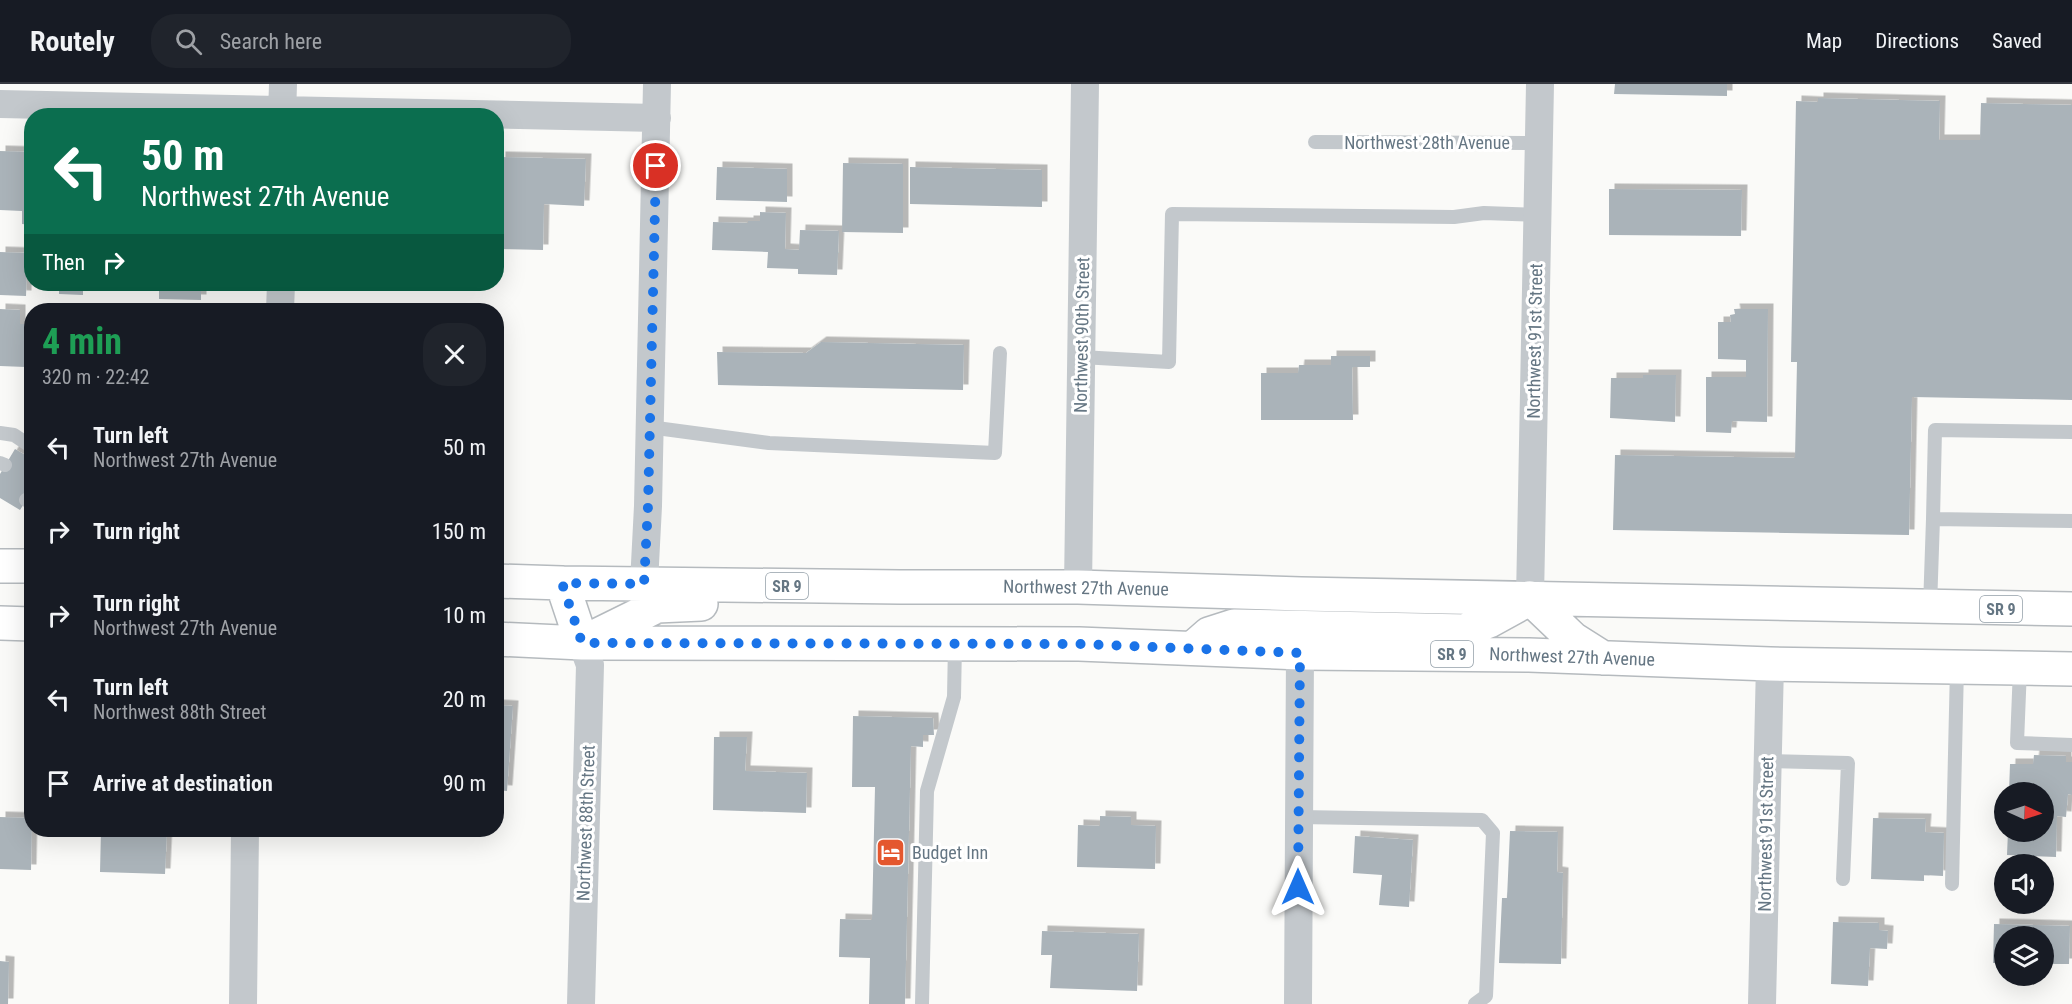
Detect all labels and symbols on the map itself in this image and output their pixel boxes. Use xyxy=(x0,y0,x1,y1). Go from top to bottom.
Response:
street label: Northwest 28th Avenue xyxy=(1344,132,1510,153)
pin xyxy=(630,140,681,191)
street label: Northwest 90th Street xyxy=(1070,257,1093,413)
street label: Northwest 91st Street xyxy=(1523,263,1546,419)
road number: SR 9 xyxy=(766,573,808,599)
street label: Northwest 27th Avenue xyxy=(1003,576,1169,599)
road number: SR 9 xyxy=(1980,596,2022,622)
road number: SR 9 xyxy=(1431,641,1473,667)
street label: Northwest 27th Avenue xyxy=(1489,643,1655,670)
street label: Northwest 88th Street xyxy=(572,745,599,901)
street label: Northwest 91st Street xyxy=(1754,756,1777,912)
north arrow xyxy=(1994,782,2054,842)
hotel icon: Budget Inn xyxy=(875,837,907,869)
place label: Budget Inn xyxy=(912,842,988,863)
position arrow xyxy=(1266,855,1330,919)

